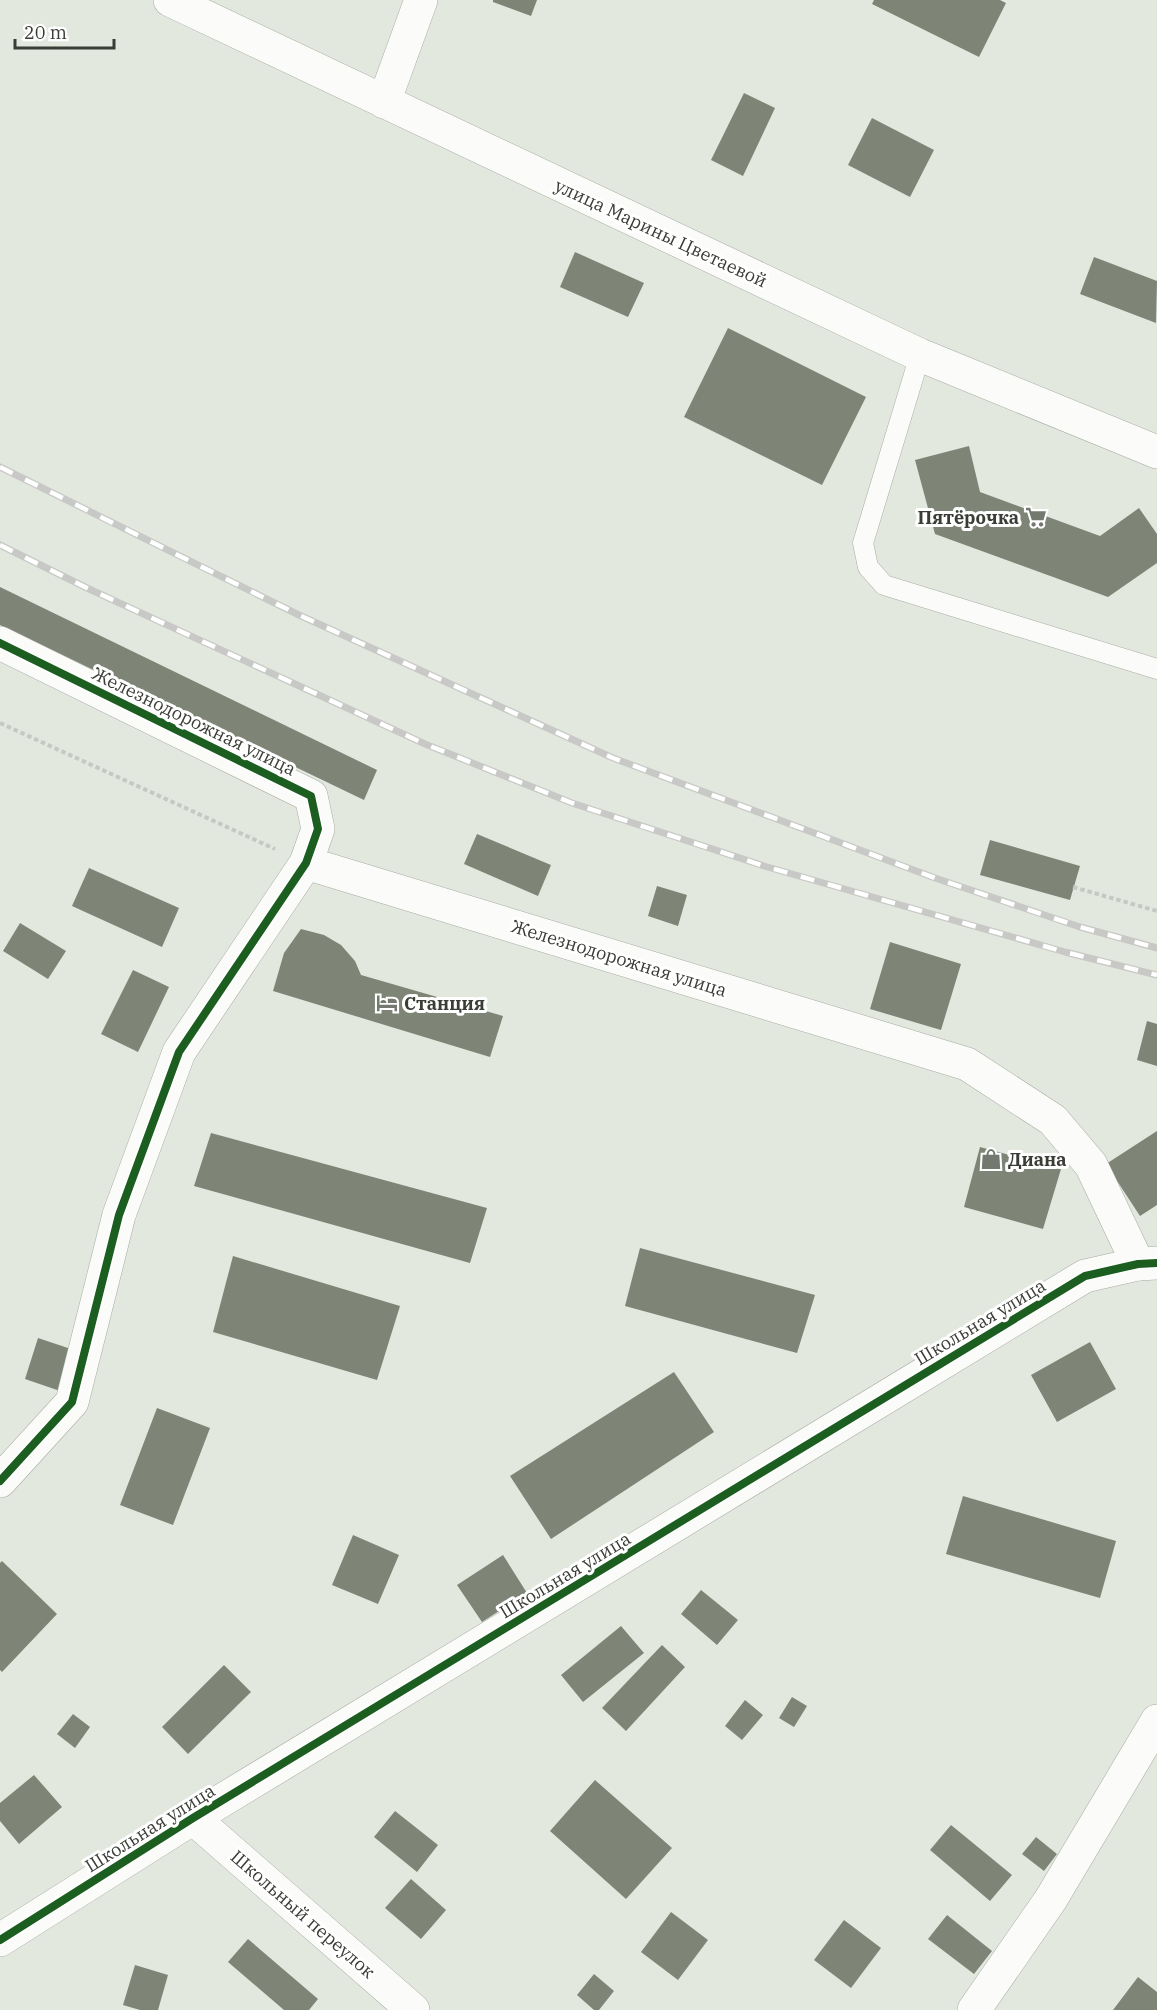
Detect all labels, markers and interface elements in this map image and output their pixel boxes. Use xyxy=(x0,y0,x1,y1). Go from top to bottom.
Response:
scale bar xyxy=(15,12,114,50)
text: 20 m xyxy=(24,21,67,44)
street label: улица Марины Цветаевой xyxy=(551,174,771,292)
supermarket icon: Пятёрочка xyxy=(1024,505,1048,529)
place label: Пятёрочка xyxy=(918,506,1019,529)
street label: Железнодорожная улица xyxy=(88,662,300,781)
street label: Железнодорожная улица xyxy=(508,914,730,1002)
hotel icon: Станция xyxy=(375,991,399,1015)
place label: Станция xyxy=(404,992,485,1015)
shop icon: Диана xyxy=(979,1147,1003,1171)
place label: Диана xyxy=(1008,1148,1067,1171)
street label: Школьная улица xyxy=(910,1274,1050,1370)
street label: Школьная улица xyxy=(495,1527,635,1623)
street label: Школьная улица xyxy=(81,1779,219,1877)
street label: Школьный переулок xyxy=(226,1845,380,1983)

